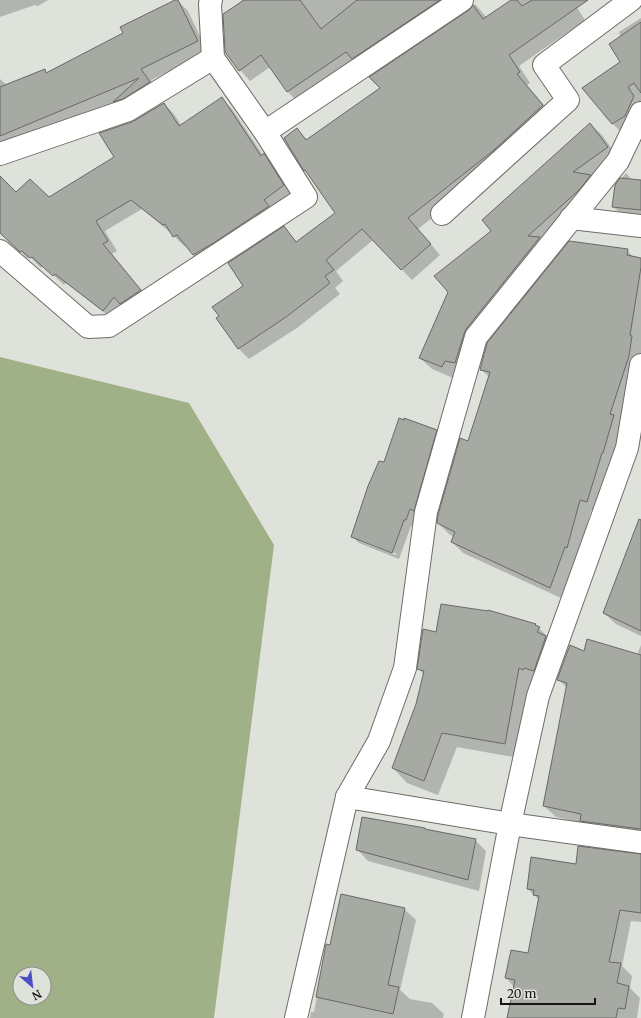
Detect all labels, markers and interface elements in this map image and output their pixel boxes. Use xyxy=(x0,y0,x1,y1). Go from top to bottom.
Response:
north arrow xyxy=(12,966,52,1006)
scale bar xyxy=(501,980,595,1006)
text: 20 m xyxy=(507,986,536,1001)
text: N xyxy=(29,987,44,1003)

